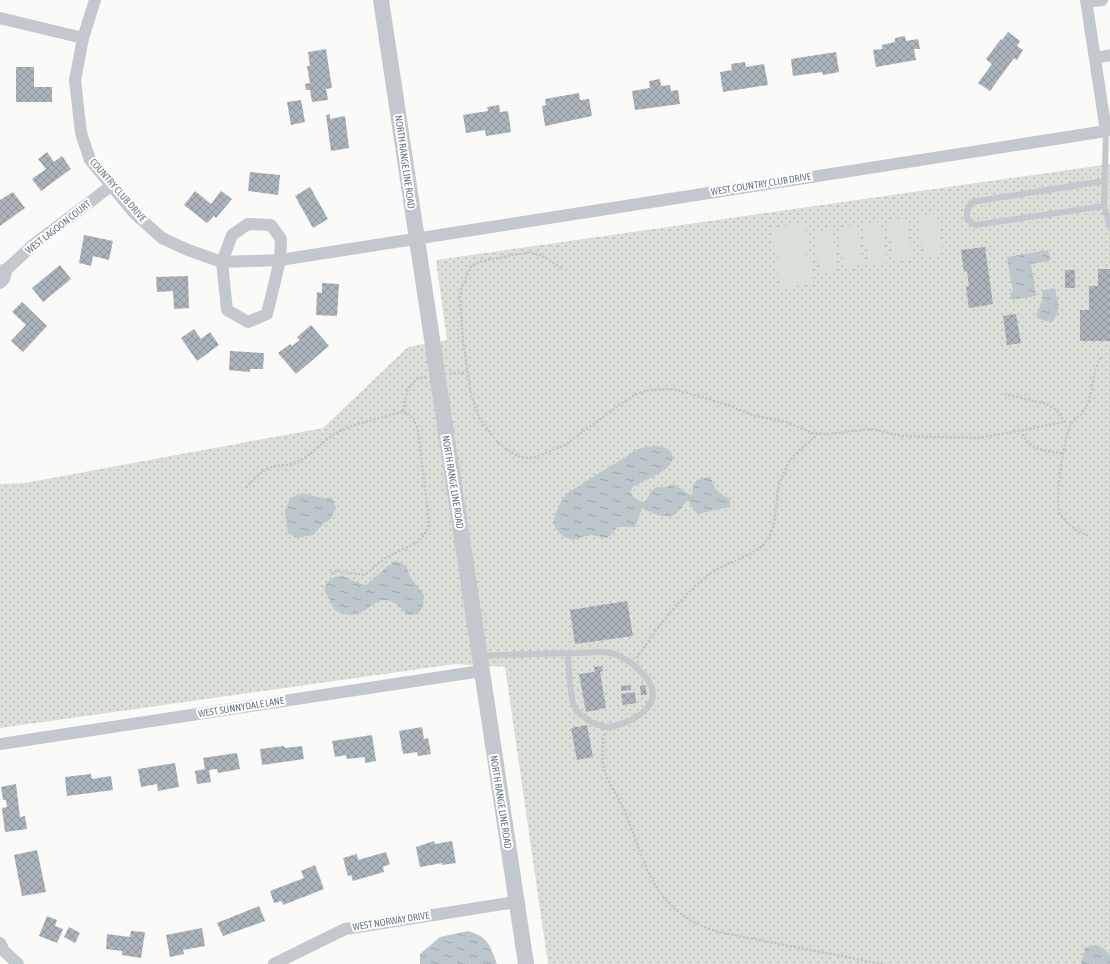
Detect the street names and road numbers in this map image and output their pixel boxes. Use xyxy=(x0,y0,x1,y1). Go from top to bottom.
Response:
street label: NORTH RANGE LINE ROAD xyxy=(393,115,417,210)
street label: COUNTRY CLUB DRIVE xyxy=(88,156,149,224)
street label: WEST COUNTRY CLUB DRIVE xyxy=(710,171,813,197)
street label: WEST LAGOON COURT xyxy=(23,198,93,256)
street label: NORTH RANGE LINE ROAD xyxy=(440,435,466,530)
street label: WEST SUNNYDALE LANE xyxy=(197,695,285,719)
street label: NORTH RANGE LINE ROAD xyxy=(488,755,514,850)
street label: WEST NORWAY DRIVE xyxy=(352,909,431,933)

